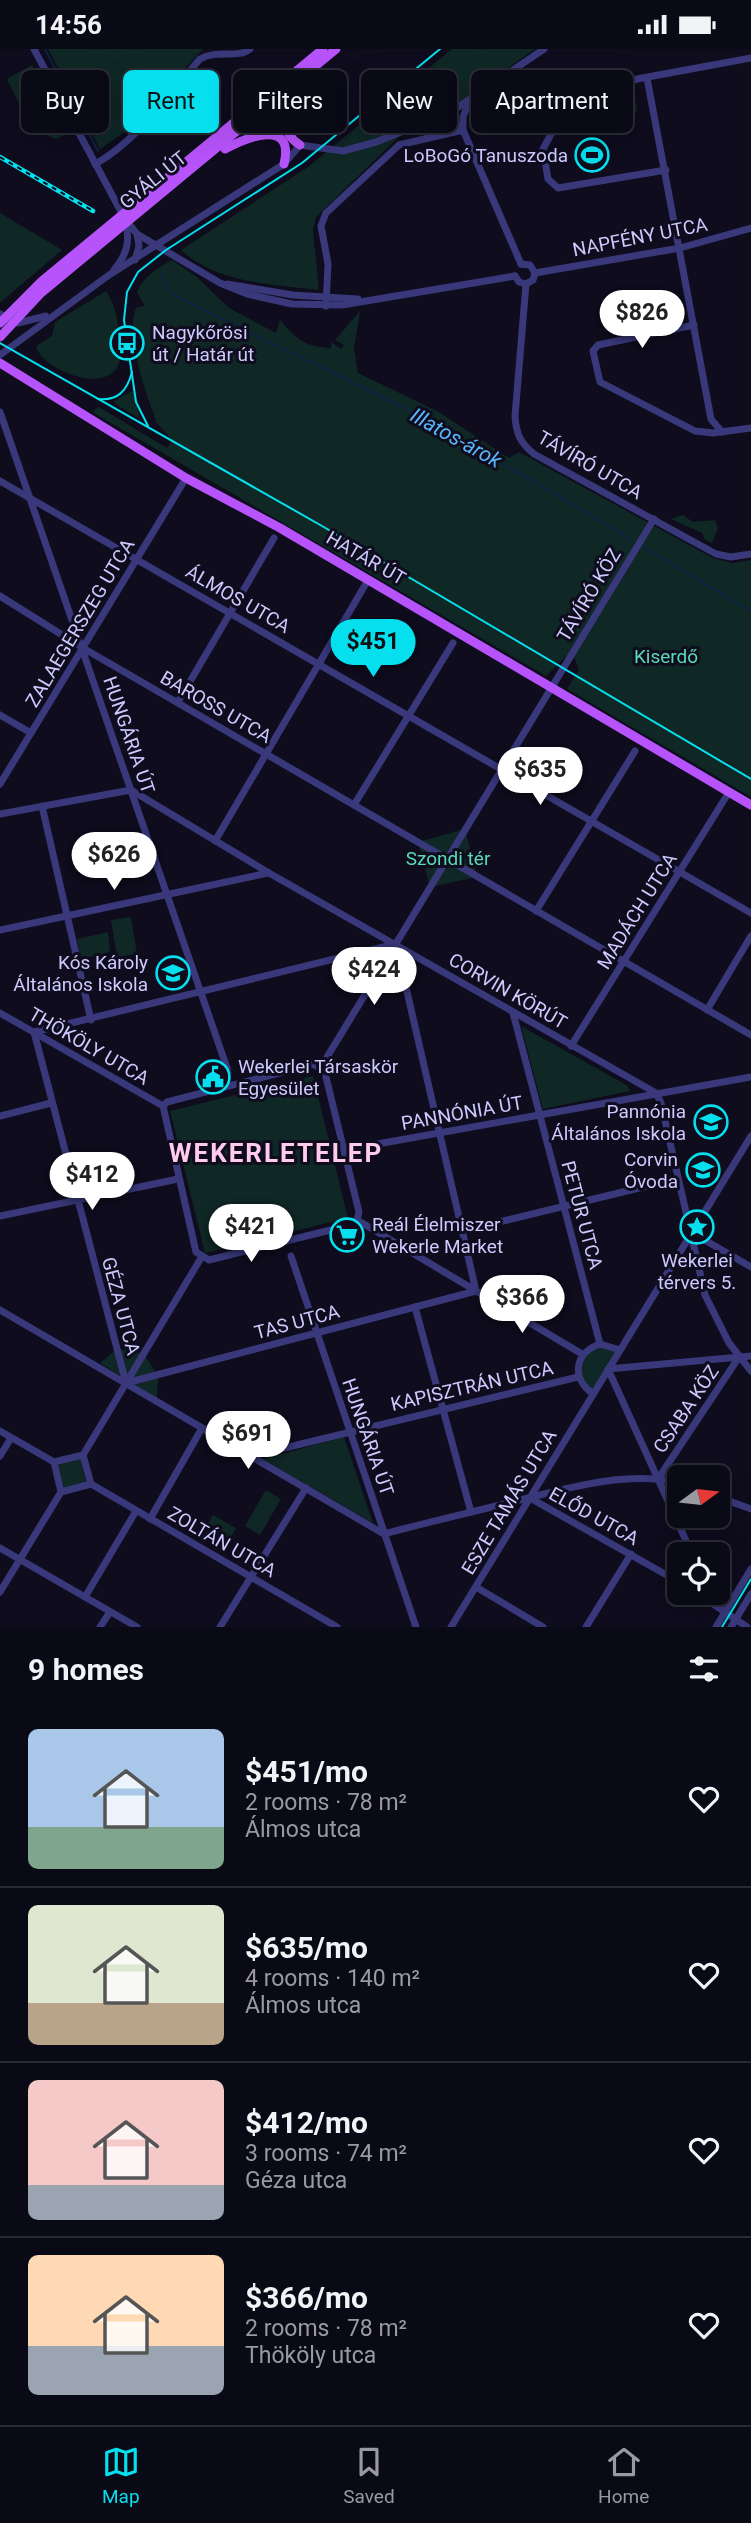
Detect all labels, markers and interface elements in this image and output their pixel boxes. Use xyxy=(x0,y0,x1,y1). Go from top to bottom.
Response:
text: 14:56 xyxy=(35,10,102,40)
chip: Buy xyxy=(21,70,109,133)
chip: Rent xyxy=(123,70,219,133)
chip: Filters xyxy=(233,70,347,133)
chip: New xyxy=(361,70,457,133)
chip: Apartment xyxy=(471,70,633,133)
sports icon: LoBoGó Tanuszoda xyxy=(573,136,611,174)
place label: LoBoGó Tanuszoda xyxy=(404,144,568,167)
street label: GYÁLI ÚT xyxy=(115,146,191,214)
street label: NAPFÉNY UTCA xyxy=(571,213,710,261)
pin: $826 xyxy=(601,291,683,350)
text: $826 xyxy=(616,299,668,326)
place label: Nagykőrösi út / Határ út xyxy=(152,321,254,366)
bus stop icon: Nagykőrösi út / Határ út xyxy=(108,324,146,362)
water label: Illatos-árok xyxy=(406,403,506,473)
street label: TÁVÍRÓ UTCA xyxy=(534,426,647,505)
street label: HATÁR ÚT xyxy=(322,526,410,590)
street label: ZALAEGERSZEG UTCA xyxy=(21,534,140,711)
street label: TÁVÍRÓ KÖZ xyxy=(552,544,626,646)
street label: ÁLMOS UTCA xyxy=(182,560,295,638)
pin: $451 xyxy=(332,619,414,679)
text: $451 xyxy=(347,628,399,655)
park label: Kiserdő xyxy=(634,645,698,668)
street label: BAROSS UTCA xyxy=(156,666,276,748)
street label: HUNGÁRIA ÚT xyxy=(98,673,160,797)
pin: $635 xyxy=(499,747,581,807)
text: $635 xyxy=(514,756,566,783)
pin: $626 xyxy=(73,833,155,892)
text: $626 xyxy=(88,841,140,868)
park label: Szondi tér xyxy=(406,847,491,870)
street label: MADÁCH UTCA xyxy=(592,848,682,973)
pin: $424 xyxy=(333,947,415,1007)
street label: CORVIN KÖRÚT xyxy=(445,948,571,1034)
place label: Kós Károly Általános Iskola xyxy=(13,951,148,996)
school or university icon: Kós Károly Általános Iskola xyxy=(154,954,192,992)
text: $424 xyxy=(348,956,400,983)
street label: THÖKÖLY UTCA xyxy=(25,1002,154,1090)
place label: Wekerlei Társaskör Egyesület xyxy=(238,1055,399,1100)
public building icon: Wekerlei Társaskör Egyesület xyxy=(194,1058,232,1096)
street label: PANNÓNIA ÚT xyxy=(399,1091,525,1135)
place label: Pannónia Általános Iskola xyxy=(551,1100,686,1145)
school or university icon: Pannónia Általános Iskola xyxy=(692,1103,730,1141)
district label: WEKERLETELEP xyxy=(169,1138,383,1168)
place label: Corvin Óvoda xyxy=(624,1148,678,1193)
school or university icon: Corvin Óvoda xyxy=(684,1151,722,1189)
pin: $412 xyxy=(51,1153,133,1212)
street label: PETUR UTCA xyxy=(556,1158,608,1272)
text: $412 xyxy=(66,1161,118,1188)
pin: $421 xyxy=(210,1205,292,1264)
place icon: Wekerlei térvers 5. xyxy=(678,1208,716,1246)
text: $421 xyxy=(225,1213,277,1240)
place label: Reál Élelmiszer Wekerle Market xyxy=(372,1213,503,1258)
supermarket icon: Reál Élelmiszer Wekerle Market xyxy=(328,1216,366,1254)
place label: Wekerlei térvers 5. xyxy=(658,1249,736,1294)
street label: GÉZA UTCA xyxy=(97,1254,145,1358)
pin: $366 xyxy=(481,1275,563,1335)
text: $366 xyxy=(496,1284,548,1311)
street label: TAS UTCA xyxy=(252,1299,343,1344)
street label: KAPISZTRÁN UTCA xyxy=(389,1356,556,1416)
street label: CSABA KÖZ xyxy=(648,1361,724,1457)
street label: HUNGÁRIA ÚT xyxy=(337,1375,399,1499)
pin: $691 xyxy=(207,1411,289,1471)
text: $691 xyxy=(222,1420,274,1447)
street label: ESZE TAMÁS UTCA xyxy=(457,1425,562,1579)
north arrow xyxy=(667,1465,730,1528)
map controls xyxy=(667,1465,730,1605)
street label: ELŐD UTCA xyxy=(545,1482,643,1550)
street label: ZOLTÁN UTCA xyxy=(164,1502,281,1583)
button: locate xyxy=(667,1542,730,1605)
icon: filters xyxy=(685,1650,723,1688)
text: 9 homes xyxy=(28,1652,144,1687)
text: $451/mo xyxy=(245,1754,368,1789)
icon: home xyxy=(84,1757,168,1841)
icon: heart xyxy=(685,1780,723,1818)
text: 2 rooms · 78 m² xyxy=(245,1789,407,1816)
text: Álmos utca xyxy=(245,1816,361,1843)
text: $635/mo xyxy=(245,1930,368,1965)
icon: home xyxy=(84,1933,168,2017)
icon: heart xyxy=(685,1956,723,1994)
text: 4 rooms · 140 m² xyxy=(245,1965,420,1992)
text: Álmos utca xyxy=(245,1992,361,2019)
text: $412/mo xyxy=(245,2105,368,2140)
icon: home xyxy=(84,2108,168,2192)
icon: heart xyxy=(685,2131,723,2169)
text: 3 rooms · 74 m² xyxy=(245,2140,407,2167)
text: Géza utca xyxy=(245,2167,347,2194)
text: $366/mo xyxy=(245,2280,368,2315)
icon: home xyxy=(84,2283,168,2367)
icon: heart xyxy=(685,2306,723,2344)
text: 2 rooms · 78 m² xyxy=(245,2315,407,2342)
text: Thököly utca xyxy=(245,2342,376,2369)
tab: Map xyxy=(102,2443,140,2508)
tab: Saved xyxy=(343,2443,395,2508)
tab: Home xyxy=(598,2443,649,2508)

